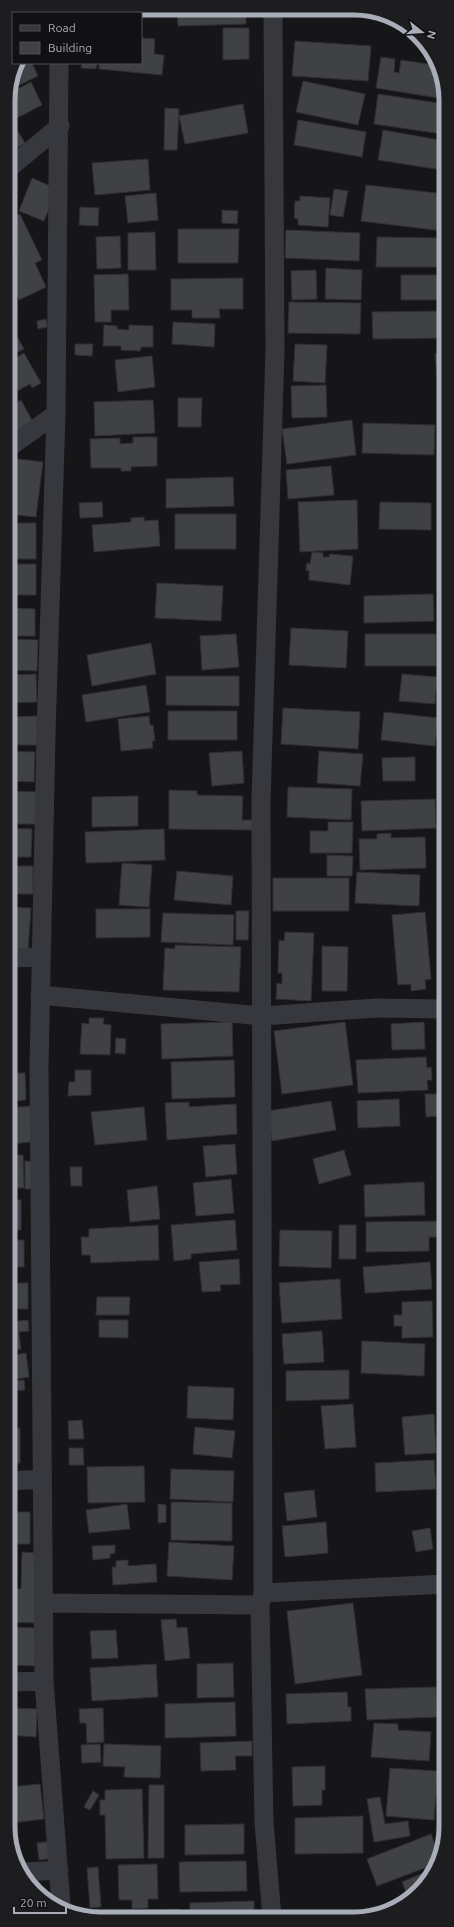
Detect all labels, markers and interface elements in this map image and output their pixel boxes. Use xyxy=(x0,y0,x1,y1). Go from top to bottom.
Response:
legend xyxy=(12,12,142,64)
north arrow xyxy=(402,12,442,52)
text: Road xyxy=(48,21,76,34)
text: N xyxy=(425,29,439,41)
text: Building xyxy=(48,41,92,54)
scale bar xyxy=(14,1889,66,1915)
text: 20 m xyxy=(20,1896,47,1909)

